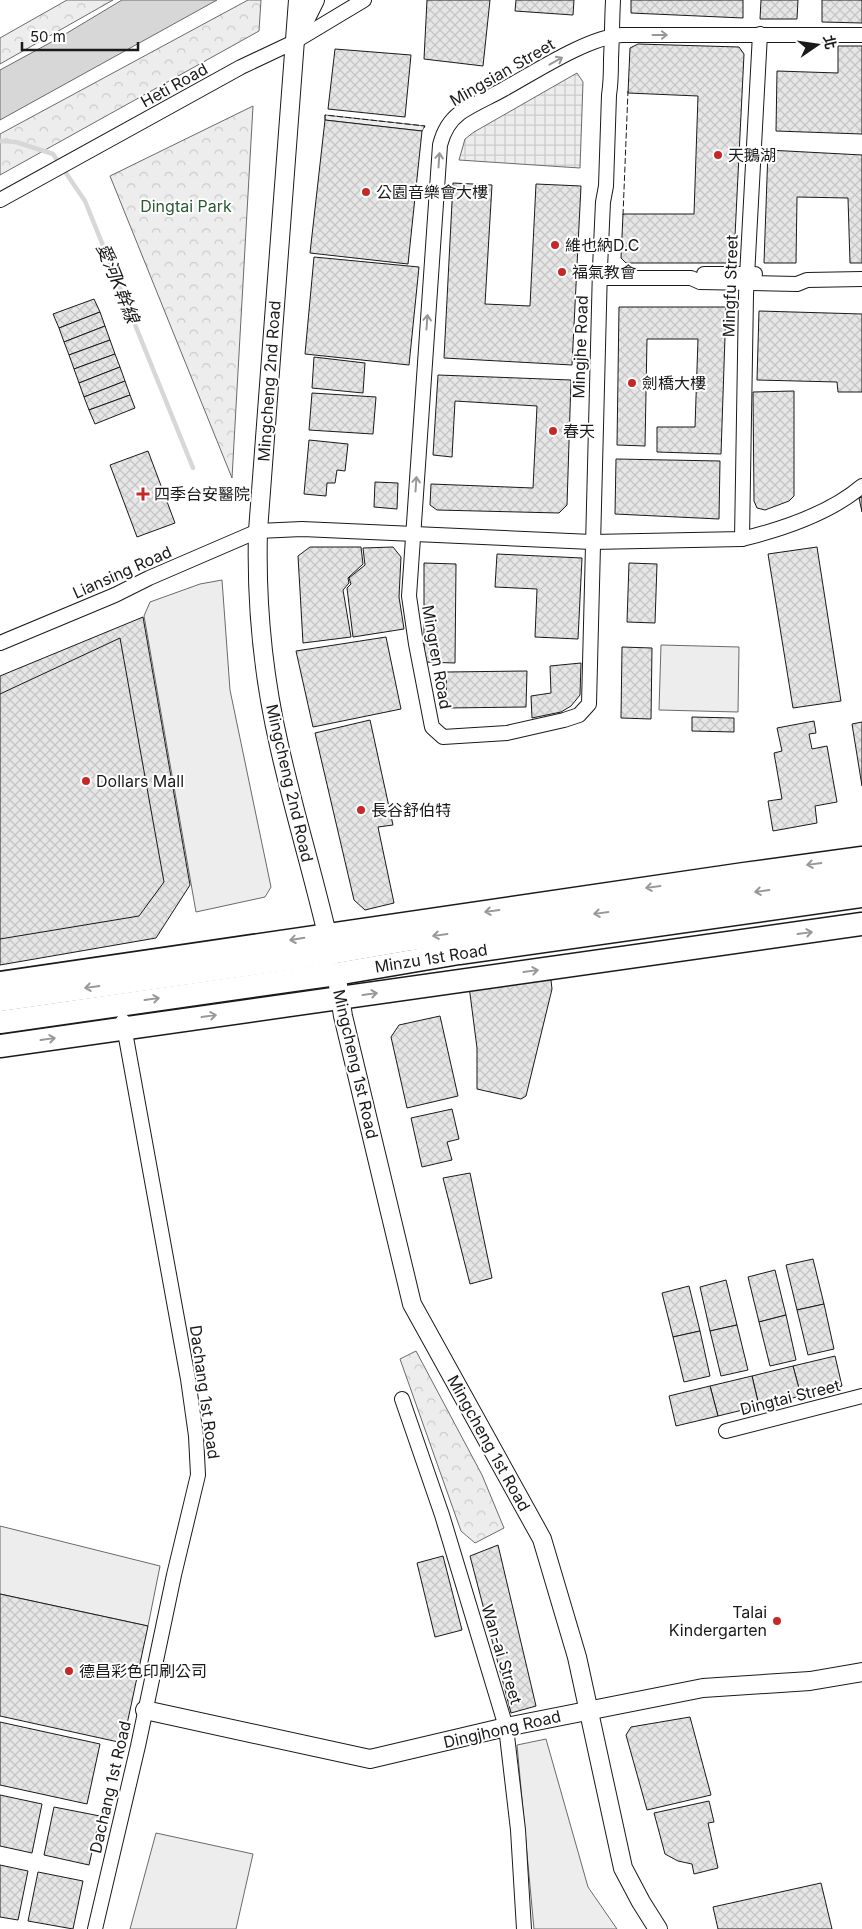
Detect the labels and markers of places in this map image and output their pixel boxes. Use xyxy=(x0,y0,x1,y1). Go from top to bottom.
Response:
place label: 天鵝湖 xyxy=(728,145,776,165)
marker: 天鵝湖 xyxy=(712,149,724,161)
place label: 公園音樂會大樓 xyxy=(376,182,488,202)
marker: 公園音樂會大樓 xyxy=(360,186,372,198)
place label: 維也納D.C xyxy=(565,235,639,255)
marker: 維也納D.C xyxy=(549,239,561,251)
place label: 福氣教會 xyxy=(572,262,636,282)
marker: 福氣教會 xyxy=(556,266,568,278)
place label: 劍橋大樓 xyxy=(642,373,706,393)
marker: 劍橋大樓 xyxy=(626,377,638,389)
place label: 春天 xyxy=(563,421,595,441)
marker: 春天 xyxy=(547,425,559,437)
place label: 四季台安醫院 xyxy=(154,484,250,504)
marker: 四季台安醫院 xyxy=(136,487,150,501)
place label: Dollars Mall xyxy=(96,771,184,791)
marker: Dollars Mall xyxy=(80,775,92,787)
place label: 長谷舒伯特 xyxy=(371,800,451,820)
marker: 長谷舒伯特 xyxy=(355,804,367,816)
place label: Talai Kindergarten xyxy=(669,1602,767,1640)
marker: Talai Kindergarten xyxy=(771,1615,783,1627)
place label: 德昌彩色印刷公司 xyxy=(79,1661,207,1681)
marker: 德昌彩色印刷公司 xyxy=(63,1665,75,1677)

